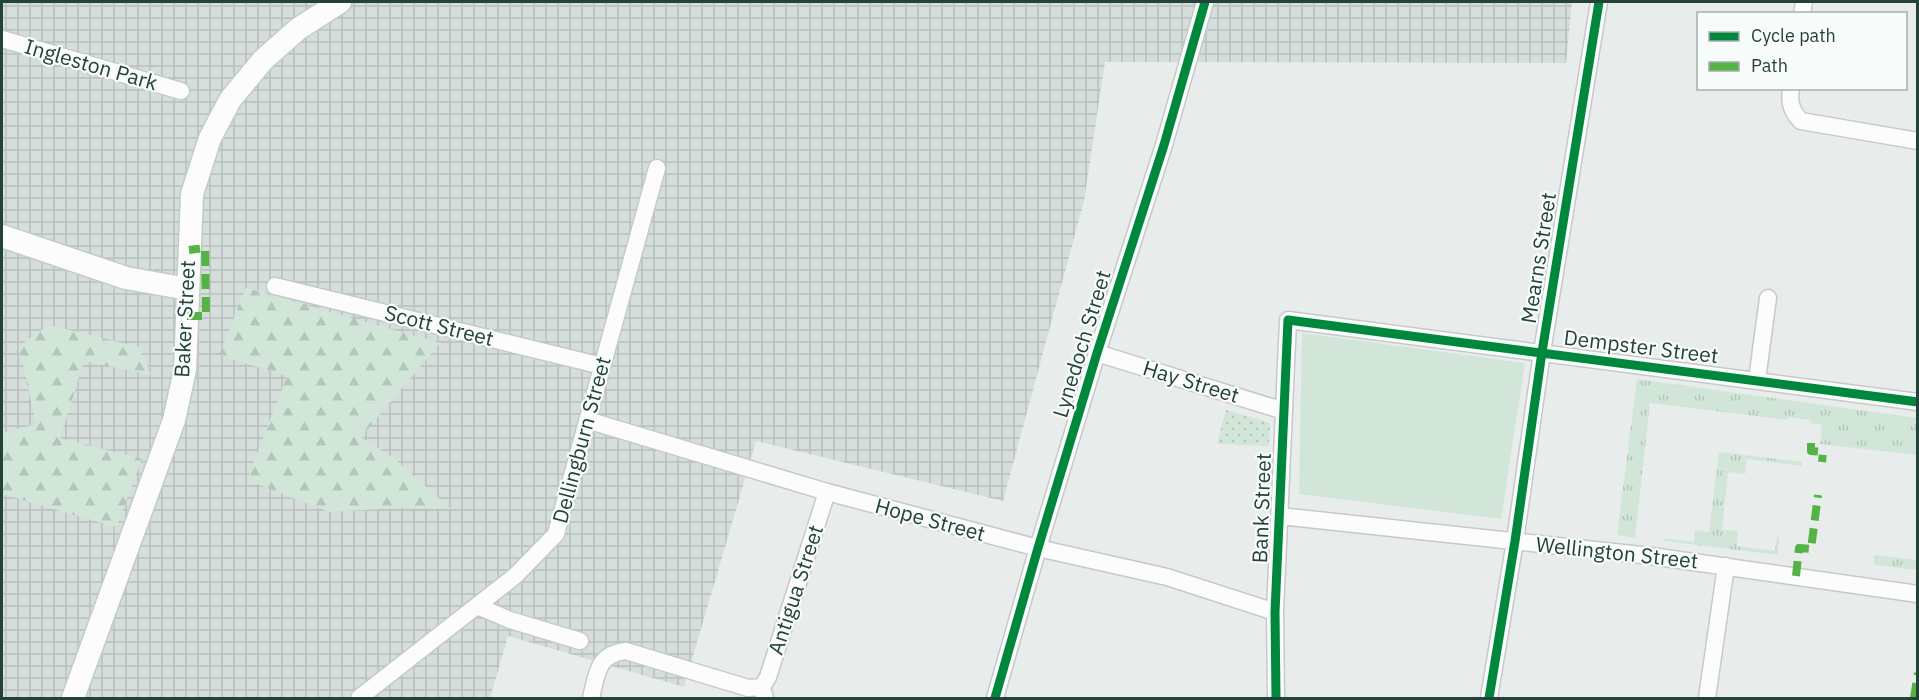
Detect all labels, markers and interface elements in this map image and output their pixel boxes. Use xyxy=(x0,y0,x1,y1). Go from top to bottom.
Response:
legend xyxy=(1697,12,1907,90)
text: Cycle path xyxy=(1751,24,1836,47)
street label: Ingleston Park xyxy=(21,32,161,96)
text: Path xyxy=(1751,54,1788,77)
street label: Mearns Street xyxy=(1514,190,1562,325)
street label: Baker Street xyxy=(167,260,201,378)
street label: Lynedoch Street xyxy=(1045,267,1117,421)
street label: Scott Street xyxy=(382,298,497,352)
street label: Dempster Street xyxy=(1562,323,1720,369)
street label: Dellingburn Street xyxy=(545,353,617,526)
street label: Hay Street xyxy=(1140,353,1243,409)
street label: Bank Street xyxy=(1245,452,1277,564)
street label: Hope Street xyxy=(872,491,988,547)
street label: Antigua Street xyxy=(761,521,829,658)
street label: Wellington Street xyxy=(1535,530,1700,574)

